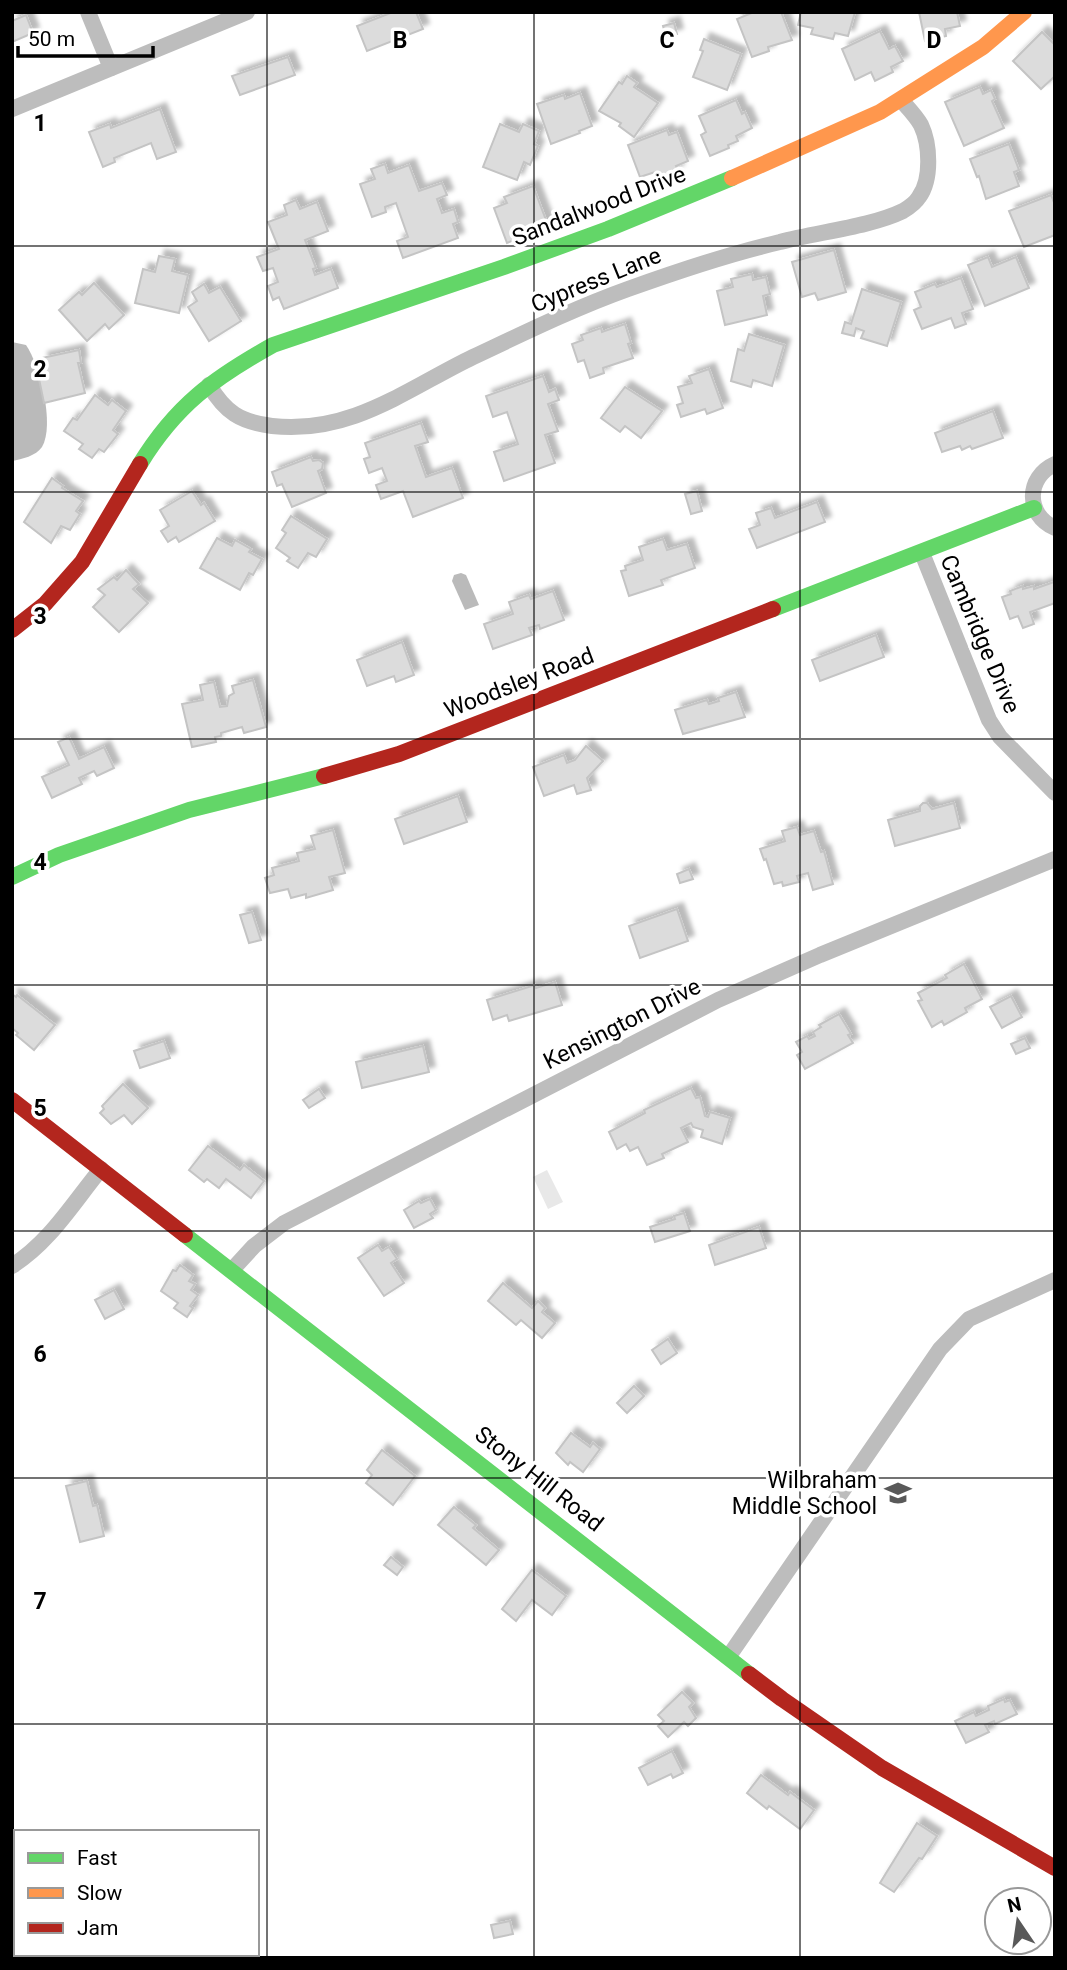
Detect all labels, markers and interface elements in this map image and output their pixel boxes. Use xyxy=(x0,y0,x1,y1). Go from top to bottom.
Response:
scale bar xyxy=(18,14,152,58)
text: 50 m xyxy=(28,27,75,51)
text: B xyxy=(393,27,407,54)
text: C xyxy=(659,27,675,54)
text: D xyxy=(927,27,941,54)
text: 1 xyxy=(33,110,47,137)
street label: Sandalwood Drive xyxy=(508,160,690,252)
street label: Cypress Lane xyxy=(527,242,665,318)
text: 2 xyxy=(33,356,47,383)
street label: Cambridge Drive xyxy=(934,551,1026,717)
text: 3 xyxy=(33,603,47,630)
street label: Woodsley Road xyxy=(440,642,598,724)
text: 4 xyxy=(33,849,47,876)
street label: Kensington Drive xyxy=(539,973,705,1075)
text: 5 xyxy=(33,1095,47,1122)
text: 6 xyxy=(33,1341,47,1368)
street label: Stony Hill Road xyxy=(470,1421,608,1537)
place label: Wilbraham Middle School xyxy=(732,1467,877,1520)
school or university icon: Wilbraham Middle School xyxy=(883,1478,913,1508)
text: 7 xyxy=(33,1588,47,1615)
legend xyxy=(14,1830,259,1956)
text: Fast xyxy=(77,1846,118,1870)
text: Slow xyxy=(77,1881,123,1905)
north arrow xyxy=(983,1886,1053,1956)
text: N xyxy=(1005,1892,1023,1918)
text: Jam xyxy=(77,1916,118,1940)

